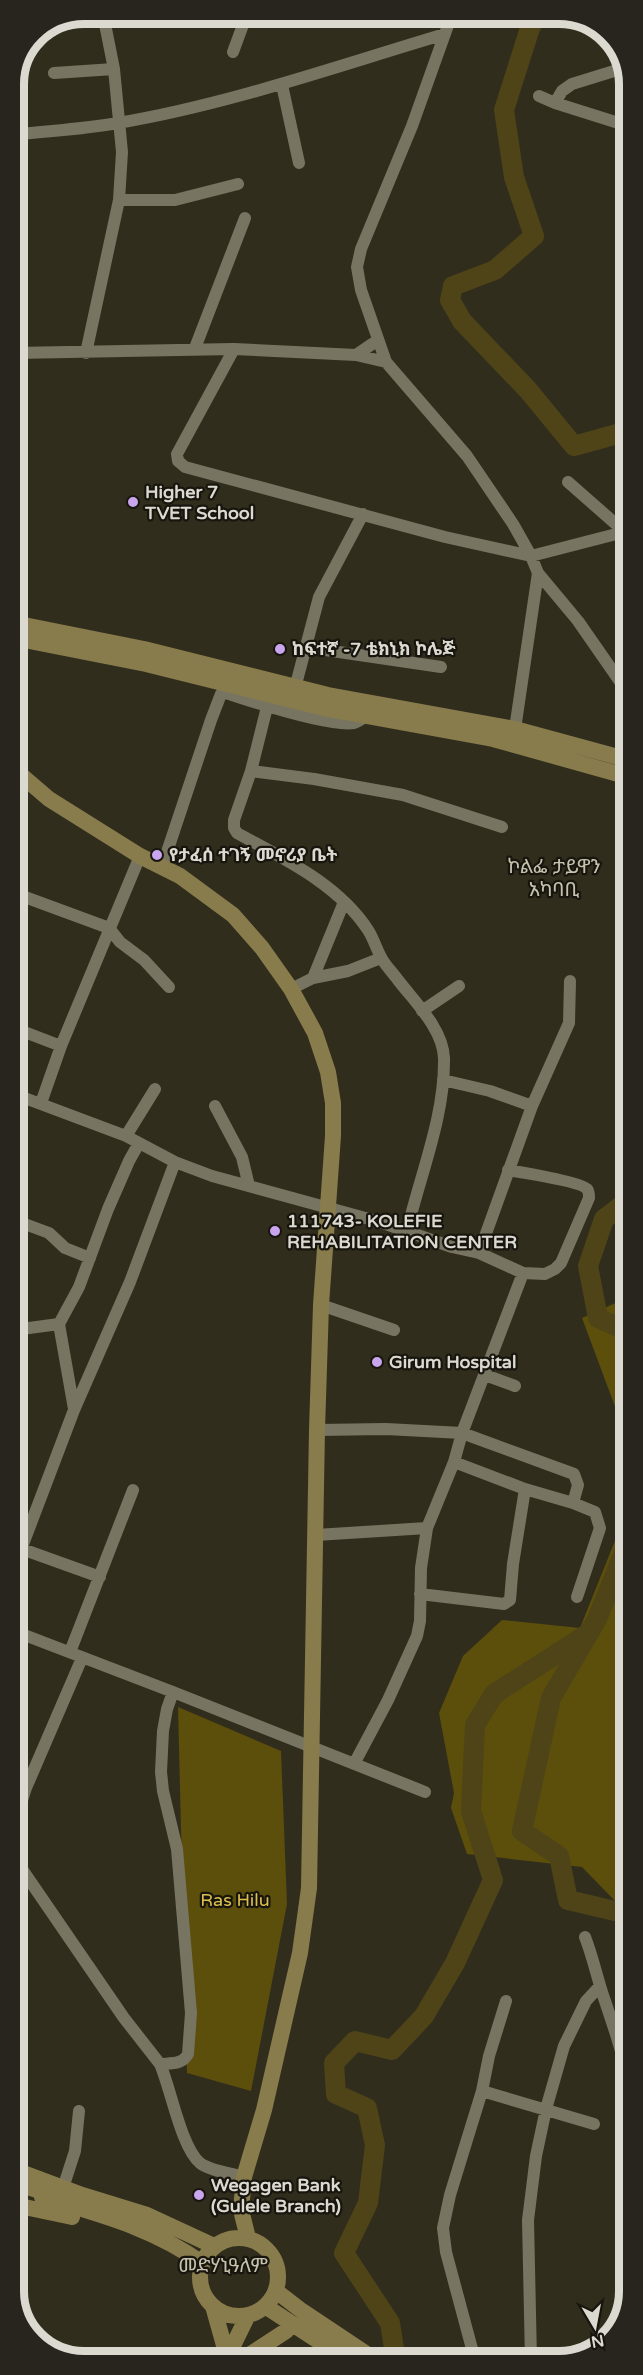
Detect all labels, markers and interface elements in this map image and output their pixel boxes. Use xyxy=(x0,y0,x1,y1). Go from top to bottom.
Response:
place label: Higher 7 TVET School xyxy=(144,481,254,524)
marker: Higher 7 TVET School xyxy=(126,495,140,509)
place label: ከፍተኛ -7 ቴክኒክ ኮሌጅ xyxy=(292,638,456,660)
marker: ከፍተኛ -7 ቴክኒክ ኮሌጅ xyxy=(273,642,287,656)
place label: የታፈሰ ተገኝ መኖሪያ ቤት xyxy=(169,844,337,866)
marker: የታፈሰ ተገኝ መኖሪያ ቤት xyxy=(150,848,164,862)
district label: ኮልፌ ታይዋን አካባቢ xyxy=(508,855,601,902)
place label: 111743- KOLEFIE REHABILITATION CENTER xyxy=(287,1210,517,1253)
marker: 111743- KOLEFIE REHABILITATION CENTER xyxy=(268,1224,282,1238)
place label: Girum Hospital xyxy=(389,1351,516,1373)
marker: Girum Hospital xyxy=(370,1355,384,1369)
park label: Ras Hilu xyxy=(200,1889,270,1911)
place label: Wegagen Bank (Gulele Branch) xyxy=(211,2174,341,2217)
marker: Wegagen Bank (Gulele Branch) xyxy=(192,2188,206,2202)
district label: መድሃኒዓለም xyxy=(178,2254,268,2278)
north arrow xyxy=(565,2297,625,2357)
text: N xyxy=(589,2330,605,2352)

